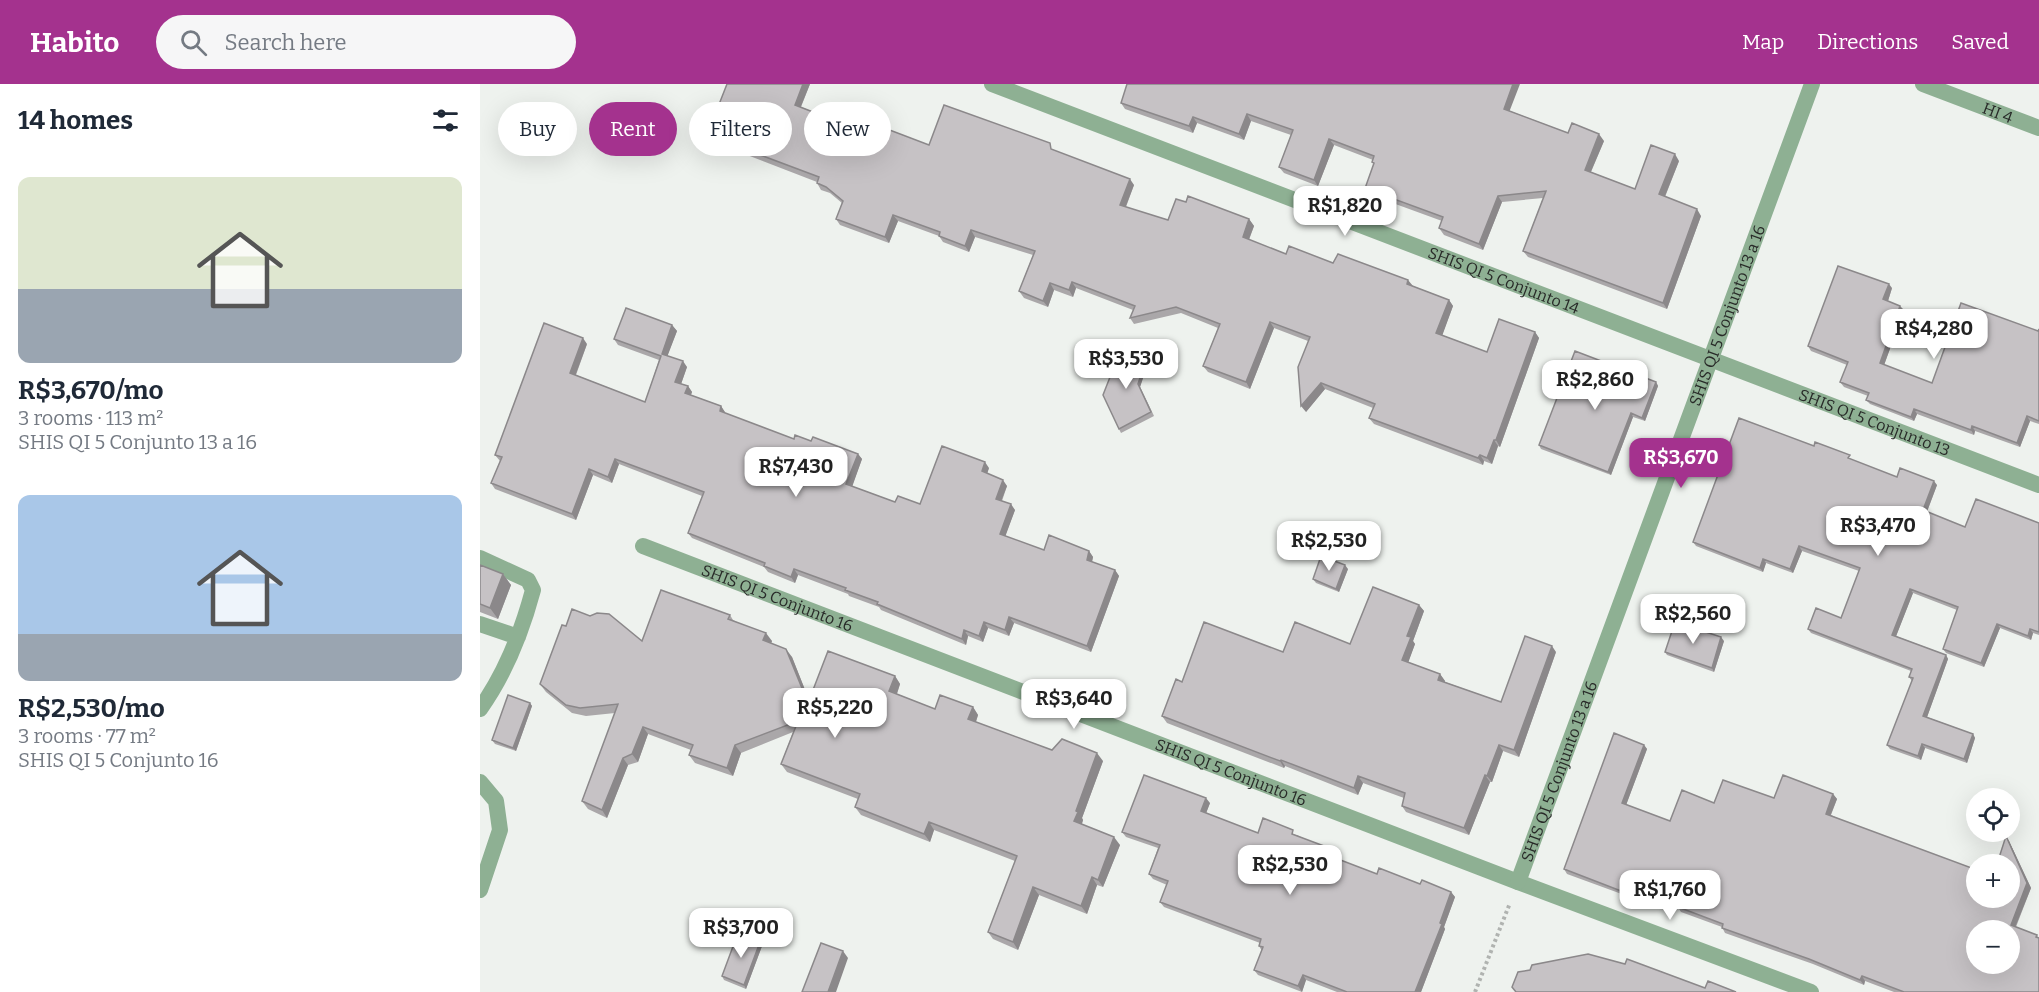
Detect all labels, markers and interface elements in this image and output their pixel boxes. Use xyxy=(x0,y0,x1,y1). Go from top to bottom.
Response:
search box xyxy=(156,15,576,69)
text: Habito xyxy=(30,26,120,59)
icon: search xyxy=(177,26,210,59)
text: Search here xyxy=(225,29,347,56)
text: Map xyxy=(1742,29,1784,55)
text: Directions xyxy=(1817,29,1918,55)
text: Saved xyxy=(1951,29,2009,55)
street label: HI 4 xyxy=(1980,98,2016,127)
chip: Buy xyxy=(498,102,577,156)
chip: Rent xyxy=(589,102,677,156)
chip: Filters xyxy=(689,102,792,156)
chip: New xyxy=(804,102,891,156)
icon: filters xyxy=(429,104,462,137)
text: 14 homes xyxy=(18,105,133,136)
pin: R$1,820 xyxy=(1290,186,1400,237)
text: R$1,820 xyxy=(1307,193,1383,217)
icon: home xyxy=(186,216,294,324)
street label: SHIS QI 5 Conjunto 13 a 16 xyxy=(1685,222,1769,408)
street label: SHIS QI 5 Conjunto 14 xyxy=(1425,243,1582,318)
pin: R$4,280 xyxy=(1879,309,1989,360)
text: R$4,280 xyxy=(1895,316,1973,340)
pin: R$3,530 xyxy=(1071,339,1181,390)
text: R$3,530 xyxy=(1088,346,1164,370)
pin: R$2,860 xyxy=(1540,360,1650,411)
text: R$2,860 xyxy=(1556,367,1634,391)
text: R$3,670/mo xyxy=(18,375,164,406)
street label: SHIS QI 5 Conjunto 13 xyxy=(1796,385,1953,460)
text: 3 rooms · 113 m² xyxy=(18,406,163,430)
text: SHIS QI 5 Conjunto 13 a 16 xyxy=(18,430,257,454)
pin: R$3,670 xyxy=(1626,438,1736,489)
text: R$3,670 xyxy=(1643,445,1719,469)
pin: R$7,430 xyxy=(741,447,851,498)
text: R$7,430 xyxy=(759,454,833,478)
pin: R$3,470 xyxy=(1823,506,1933,557)
text: R$3,470 xyxy=(1840,513,1916,537)
pin: R$2,530 xyxy=(1274,521,1384,572)
text: R$2,530 xyxy=(1291,528,1367,552)
icon: home xyxy=(186,534,294,642)
street label: SHIS QI 5 Conjunto 16 xyxy=(699,560,856,636)
pin: R$2,560 xyxy=(1638,594,1748,645)
text: R$2,560 xyxy=(1654,601,1732,625)
street label: SHIS QI 5 Conjunto 13 a 16 xyxy=(1517,678,1601,864)
pin: R$3,640 xyxy=(1019,679,1129,730)
text: R$3,640 xyxy=(1035,686,1113,710)
pin: R$5,220 xyxy=(780,688,890,739)
text: R$2,530/mo xyxy=(18,693,165,724)
text: R$5,220 xyxy=(797,695,873,719)
text: 3 rooms · 77 m² xyxy=(18,724,156,748)
street label: SHIS QI 5 Conjunto 16 xyxy=(1153,735,1309,810)
text: SHIS QI 5 Conjunto 16 xyxy=(18,748,218,772)
map controls xyxy=(1966,788,2020,974)
button: locate xyxy=(1966,788,2020,842)
pin: R$2,530 xyxy=(1235,845,1345,896)
text: R$2,530 xyxy=(1252,852,1328,876)
button: + xyxy=(1966,854,2020,908)
pin: R$1,760 xyxy=(1615,870,1725,921)
text: R$1,760 xyxy=(1634,877,1706,901)
pin: R$3,700 xyxy=(686,908,796,959)
text: R$3,700 xyxy=(703,915,779,939)
button: − xyxy=(1966,920,2020,974)

